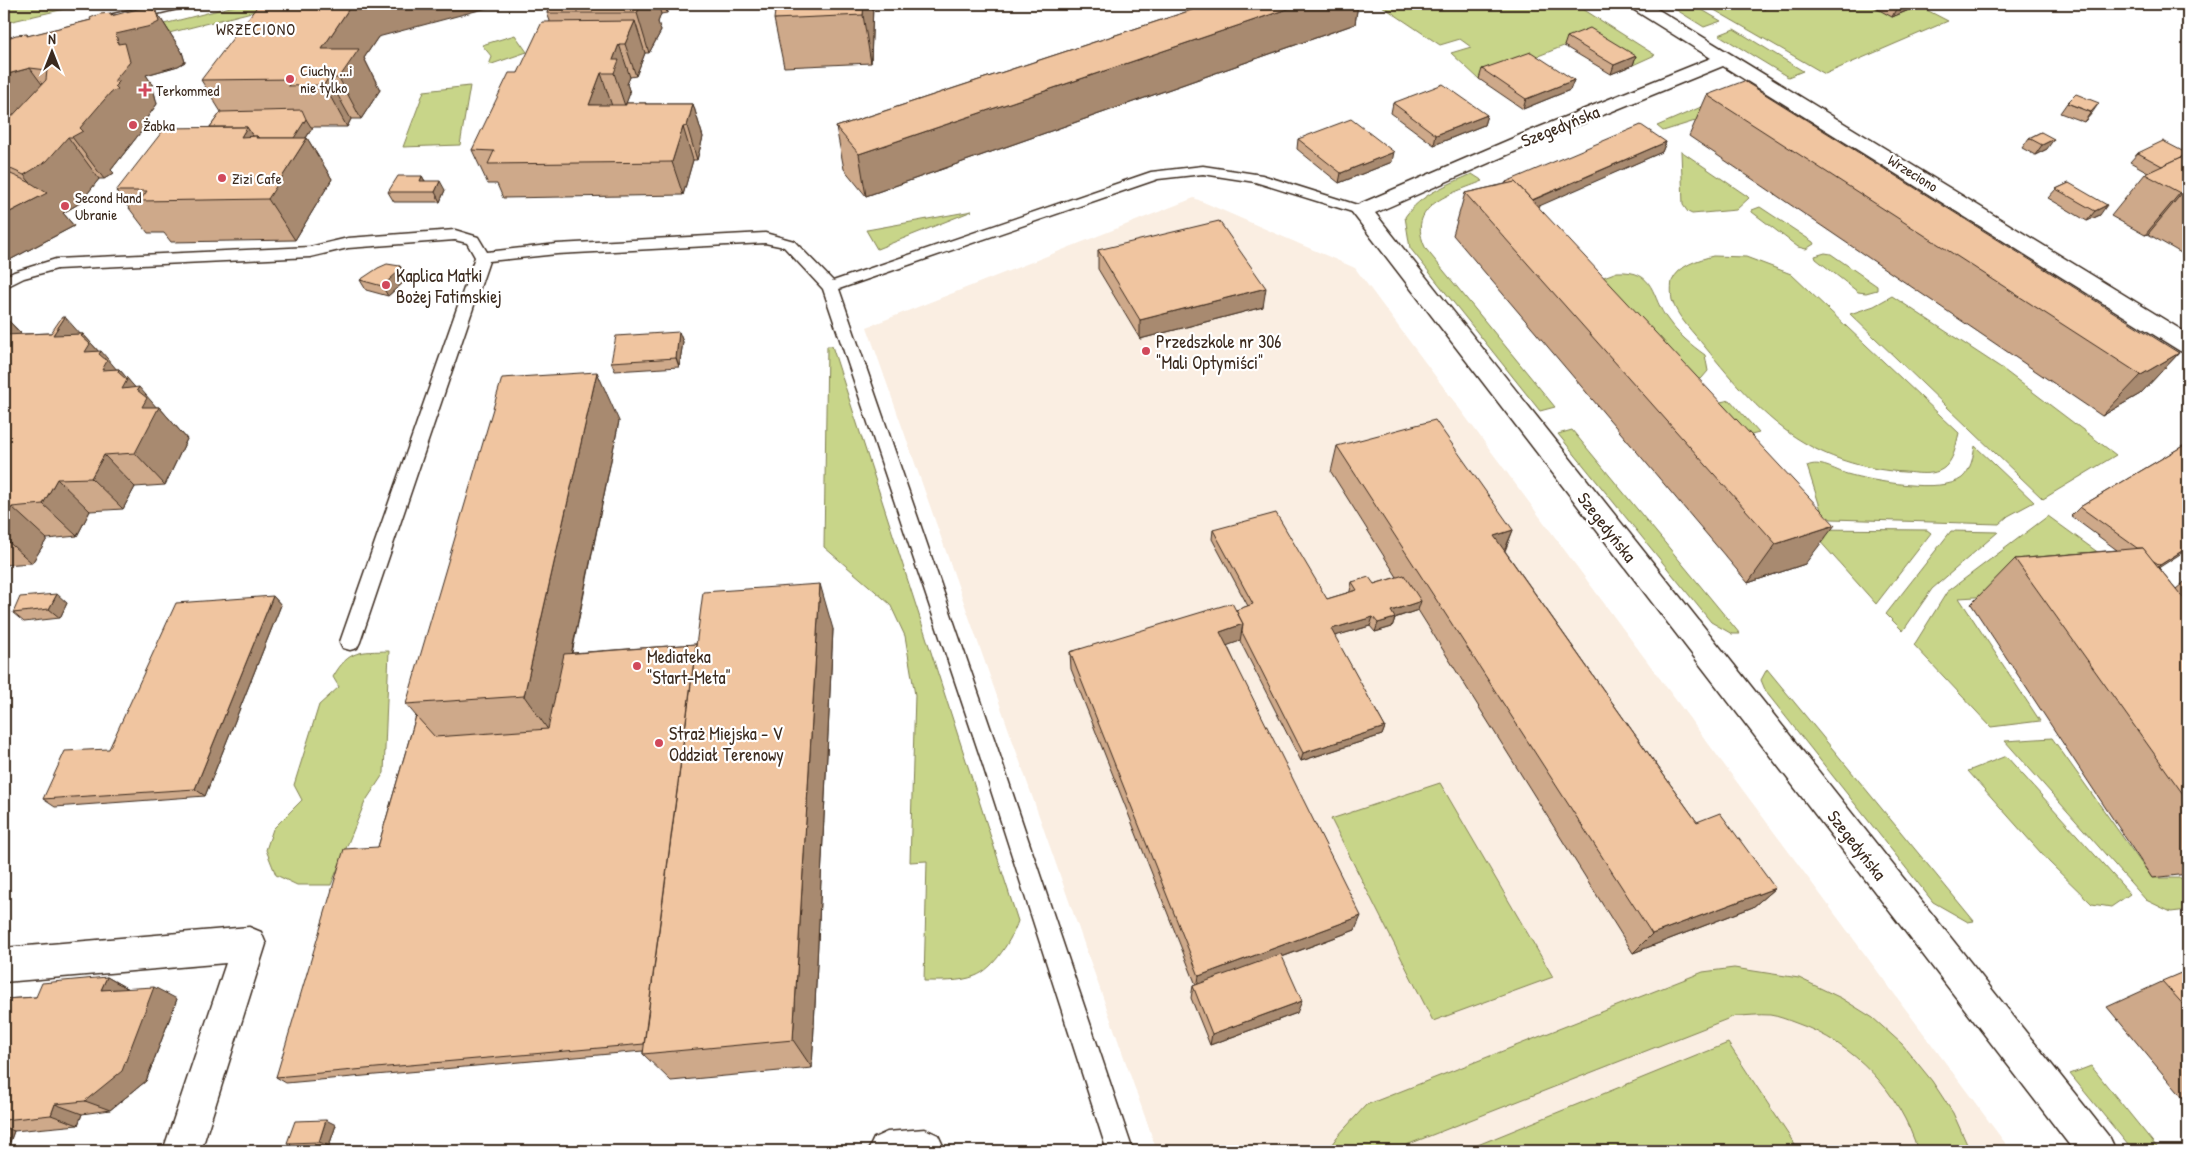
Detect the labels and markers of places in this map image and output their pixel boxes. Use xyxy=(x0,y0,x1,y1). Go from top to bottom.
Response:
place label: Ciuchy ...i nie tylko xyxy=(300,60,353,98)
marker: Ciuchy ...i nie tylko xyxy=(284,73,296,85)
place label: Terkommed xyxy=(156,80,219,101)
marker: Terkommed xyxy=(138,83,152,97)
place label: Żabka xyxy=(143,115,175,136)
marker: Żabka xyxy=(127,119,139,131)
place label: Zizi Cafe xyxy=(232,168,282,189)
marker: Zizi Cafe xyxy=(216,172,228,184)
place label: Second Hand Ubranie xyxy=(75,187,141,225)
marker: Second Hand Ubranie xyxy=(59,200,71,212)
place label: Kaplica Matki Bożej Fatimskiej xyxy=(396,263,502,309)
marker: Kaplica Matki Bożej Fatimskiej xyxy=(380,279,392,291)
place label: Przedszkole nr 306 "Mali Optymiści" xyxy=(1156,329,1281,375)
marker: Przedszkole nr 306 "Mali Optymiści" xyxy=(1140,345,1152,357)
place label: Mediateka "Start-Meta" xyxy=(647,644,731,690)
marker: Mediateka "Start-Meta" xyxy=(631,660,643,672)
place label: Straż Miejska - V Oddział Terenowy xyxy=(669,721,784,767)
marker: Straż Miejska - V Oddział Terenowy xyxy=(653,737,665,749)

